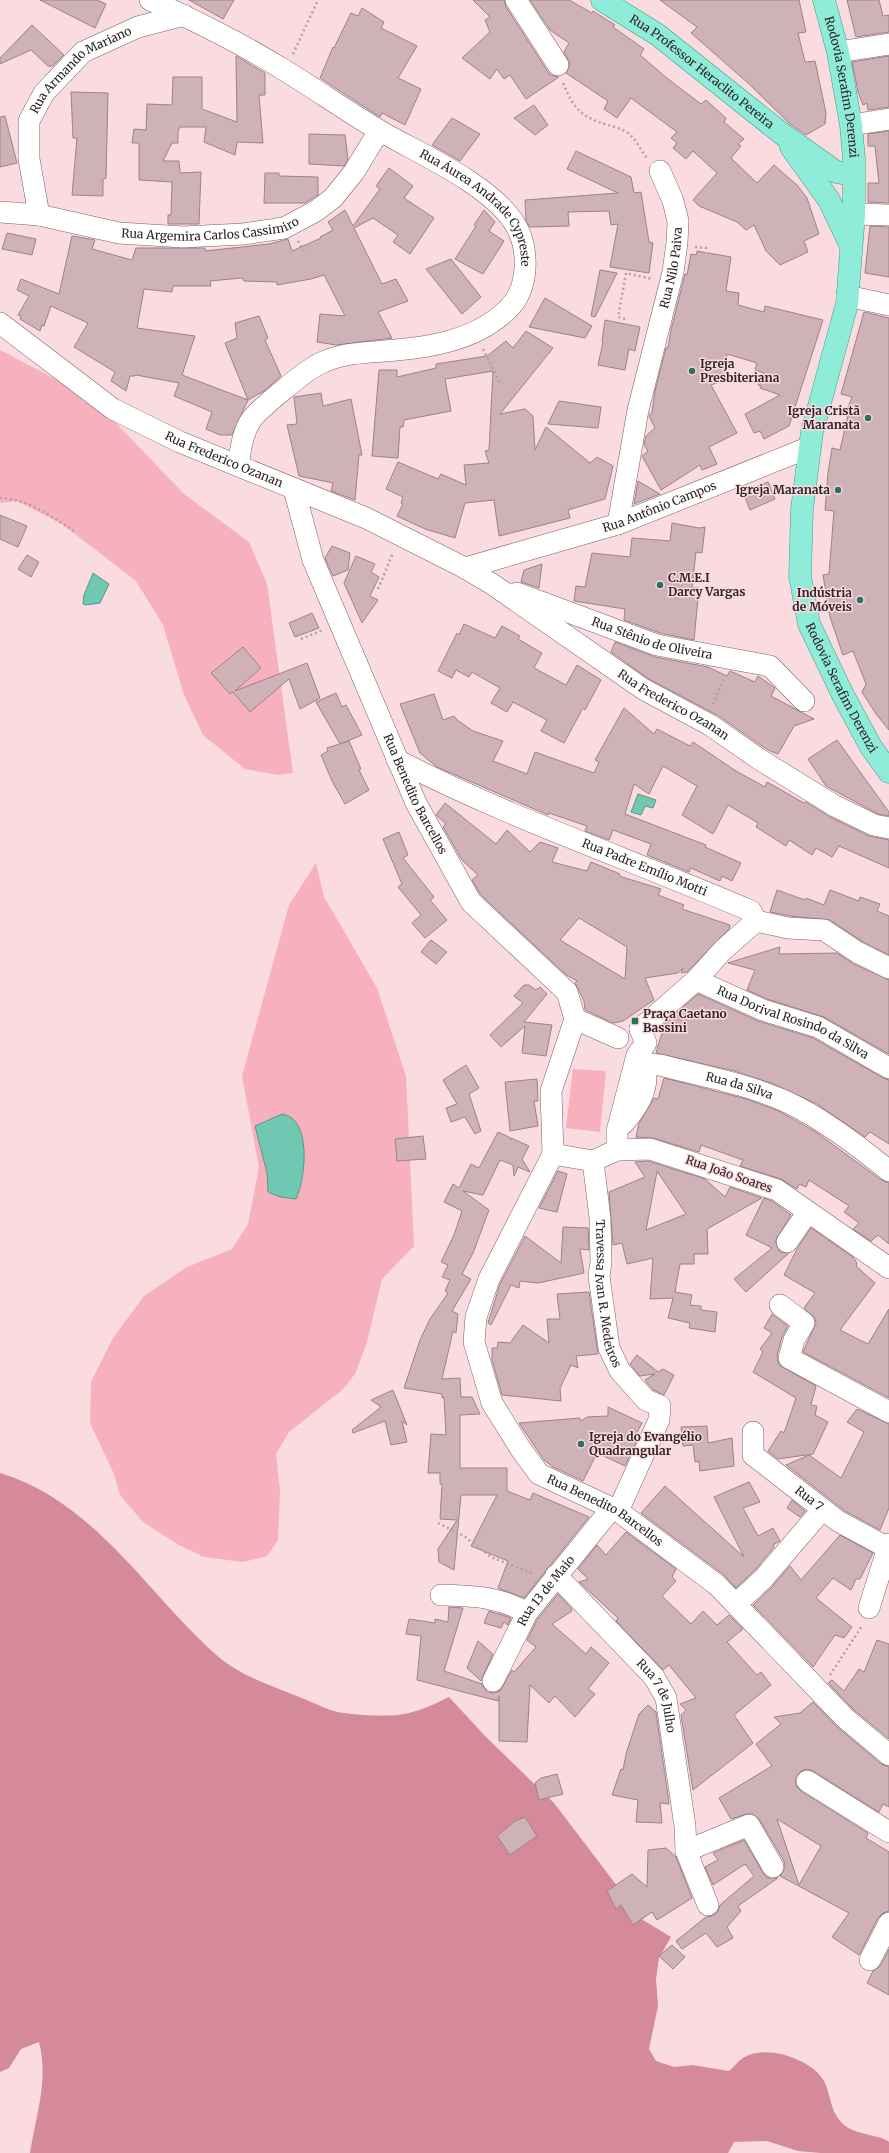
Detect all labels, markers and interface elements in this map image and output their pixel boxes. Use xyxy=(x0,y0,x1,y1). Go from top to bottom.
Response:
street label: Rua Professor Heraclito Pereira xyxy=(627,11,778,132)
street label: Rodovia Serafim Derenzi xyxy=(822,14,862,159)
street label: Rua Armando Mariano xyxy=(26,23,134,116)
street label: Rua Áurea Andrade Cypreste xyxy=(417,146,533,267)
street label: Rua Argemira Carlos Cassimiro xyxy=(121,213,301,244)
street label: Rua Nilo Paiva xyxy=(656,226,685,310)
place label: Igreja Presbiteriana xyxy=(700,356,780,385)
marker: Igreja Presbiteriana xyxy=(687,366,697,376)
place label: Igreja Cristã Maranata xyxy=(788,403,860,432)
marker: Igreja Cristã Maranata xyxy=(863,413,873,423)
street label: Rua Frederico Ozanan xyxy=(163,428,285,490)
street label: Rua Antônio Campos xyxy=(601,477,718,535)
place label: Igreja Maranata xyxy=(735,482,830,497)
marker: Igreja Maranata xyxy=(833,485,843,495)
place label: C.M.E.I Darcy Vargas xyxy=(668,570,745,599)
marker: C.M.E.I Darcy Vargas xyxy=(655,580,665,590)
place label: Indústria de Móveis xyxy=(792,585,852,614)
marker: Indústria de Móveis xyxy=(855,595,865,605)
street label: Rua Stênio de Oliveira xyxy=(590,613,714,662)
street label: Rodovia Serafim Derenzi xyxy=(802,620,881,756)
street label: Rua Frederico Ozanan xyxy=(615,666,732,743)
street label: Rua Benedito Barcellos xyxy=(381,731,451,857)
street label: Rua Padre Emílio Motti xyxy=(580,835,710,899)
street label: Rua Dorival Rosindo da Silva xyxy=(715,982,872,1062)
place label: Praça Caetano Bassini xyxy=(643,1006,727,1035)
marker: Praça Caetano Bassini xyxy=(630,1016,640,1026)
street label: Rua da Silva xyxy=(704,1069,776,1103)
street label: Rua João Soares xyxy=(684,1152,775,1195)
street label: Travessa Ivan R. Medeiros xyxy=(592,1219,625,1370)
place label: Igreja do Evangélio Quadrangular xyxy=(589,1429,702,1458)
marker: Igreja do Evangélio Quadrangular xyxy=(576,1439,586,1449)
street label: Rua Benedito Barcellos xyxy=(545,1471,666,1549)
street label: Rua 7 xyxy=(792,1482,827,1514)
street label: Rua 13 de Maio xyxy=(514,1552,578,1628)
street label: Rua 7 de Julho xyxy=(634,1656,679,1734)

